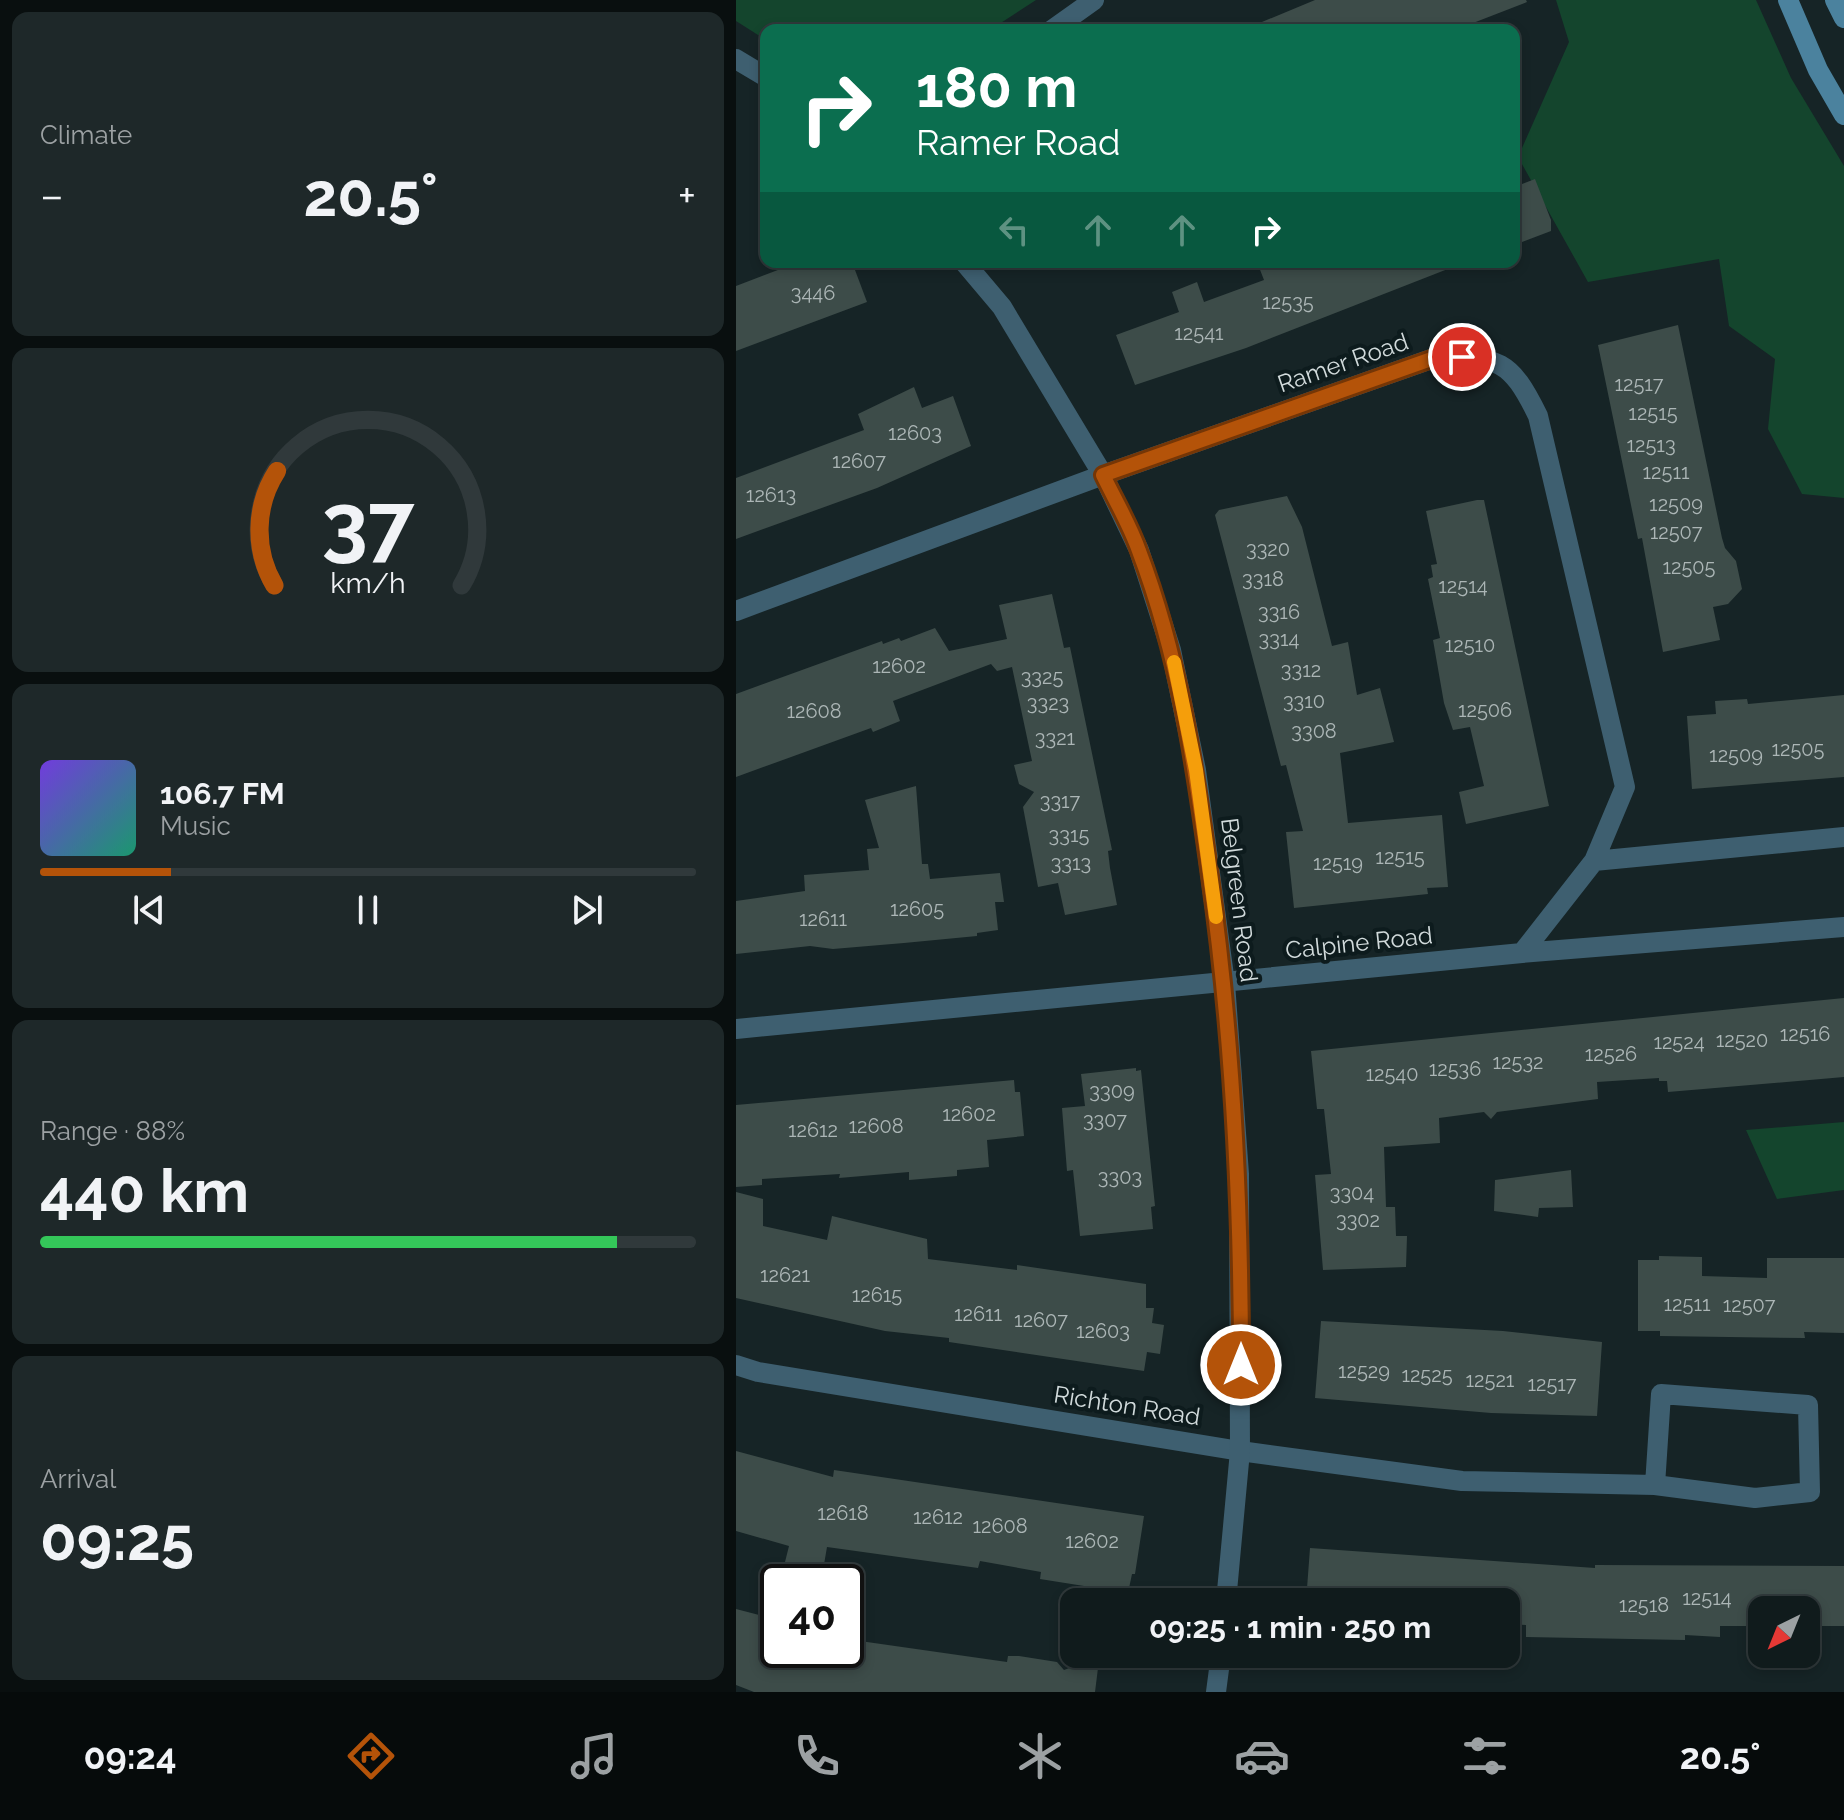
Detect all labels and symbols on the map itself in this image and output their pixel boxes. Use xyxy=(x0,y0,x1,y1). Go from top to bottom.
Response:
house number: 3446 xyxy=(791,281,835,305)
house number: 12535 xyxy=(1262,290,1314,314)
house number: 12541 xyxy=(1174,321,1224,345)
pin xyxy=(1428,323,1496,391)
street label: Ramer Road xyxy=(1274,327,1412,398)
house number: 12517 xyxy=(1614,372,1664,396)
house number: 12515 xyxy=(1628,401,1678,425)
house number: 12603 xyxy=(888,421,942,445)
house number: 12513 xyxy=(1626,433,1676,457)
house number: 12607 xyxy=(832,449,886,473)
house number: 12511 xyxy=(1643,460,1690,484)
house number: 12613 xyxy=(746,483,796,507)
house number: 12509 xyxy=(1649,492,1703,516)
house number: 12507 xyxy=(1650,520,1703,544)
house number: 3320 xyxy=(1246,537,1290,561)
house number: 12505 xyxy=(1662,555,1716,579)
house number: 3318 xyxy=(1242,567,1284,591)
house number: 12514 xyxy=(1438,574,1488,598)
house number: 3316 xyxy=(1258,600,1300,624)
house number: 3314 xyxy=(1259,627,1299,651)
house number: 12510 xyxy=(1445,633,1495,657)
house number: 12602 xyxy=(872,654,926,678)
house number: 3312 xyxy=(1281,658,1321,682)
house number: 3325 xyxy=(1021,665,1063,689)
house number: 3310 xyxy=(1283,689,1325,713)
house number: 3323 xyxy=(1027,691,1069,715)
house number: 12506 xyxy=(1458,698,1512,722)
house number: 12608 xyxy=(786,699,842,723)
house number: 3308 xyxy=(1291,719,1337,743)
house number: 3321 xyxy=(1035,726,1076,750)
house number: 12505 xyxy=(1771,737,1825,761)
house number: 12509 xyxy=(1709,743,1763,767)
house number: 3317 xyxy=(1040,789,1081,813)
street label: Belgreen Road xyxy=(1215,816,1264,984)
house number: 3315 xyxy=(1049,823,1090,847)
house number: 12515 xyxy=(1375,845,1425,869)
house number: 3313 xyxy=(1051,851,1091,875)
house number: 12519 xyxy=(1313,851,1363,875)
house number: 12605 xyxy=(890,897,944,921)
house number: 12611 xyxy=(799,907,848,931)
street label: Calpine Road xyxy=(1284,920,1434,965)
house number: 12516 xyxy=(1780,1022,1830,1046)
house number: 12520 xyxy=(1716,1028,1768,1052)
house number: 12524 xyxy=(1653,1030,1705,1054)
house number: 12526 xyxy=(1585,1042,1637,1066)
house number: 12532 xyxy=(1493,1050,1543,1074)
house number: 12536 xyxy=(1429,1057,1481,1081)
house number: 12540 xyxy=(1365,1062,1419,1086)
house number: 3309 xyxy=(1089,1079,1135,1103)
house number: 12602 xyxy=(942,1102,996,1126)
house number: 3307 xyxy=(1083,1108,1127,1132)
house number: 12608 xyxy=(848,1114,904,1138)
house number: 12612 xyxy=(788,1118,838,1142)
house number: 3303 xyxy=(1098,1165,1142,1189)
house number: 3304 xyxy=(1330,1181,1374,1205)
house number: 3302 xyxy=(1336,1208,1380,1232)
house number: 12621 xyxy=(760,1263,810,1287)
house number: 12615 xyxy=(852,1283,902,1307)
house number: 12511 xyxy=(1664,1292,1711,1316)
house number: 12507 xyxy=(1723,1293,1776,1317)
house number: 12611 xyxy=(954,1302,1003,1326)
house number: 12607 xyxy=(1014,1308,1068,1332)
house number: 12603 xyxy=(1076,1319,1130,1343)
position arrow xyxy=(1199,1323,1283,1407)
house number: 12529 xyxy=(1338,1359,1390,1383)
house number: 12525 xyxy=(1401,1363,1453,1387)
house number: 12521 xyxy=(1466,1368,1515,1392)
house number: 12517 xyxy=(1527,1372,1577,1396)
street label: Richton Road xyxy=(1052,1380,1202,1431)
house number: 12618 xyxy=(817,1501,869,1525)
house number: 12612 xyxy=(913,1505,963,1529)
house number: 12608 xyxy=(972,1514,1028,1538)
house number: 12602 xyxy=(1065,1529,1119,1553)
speed limit sign: 40 xyxy=(760,1564,864,1668)
house number: 12514 xyxy=(1682,1586,1732,1610)
house number: 12518 xyxy=(1619,1593,1669,1617)
north arrow xyxy=(1748,1596,1820,1668)

